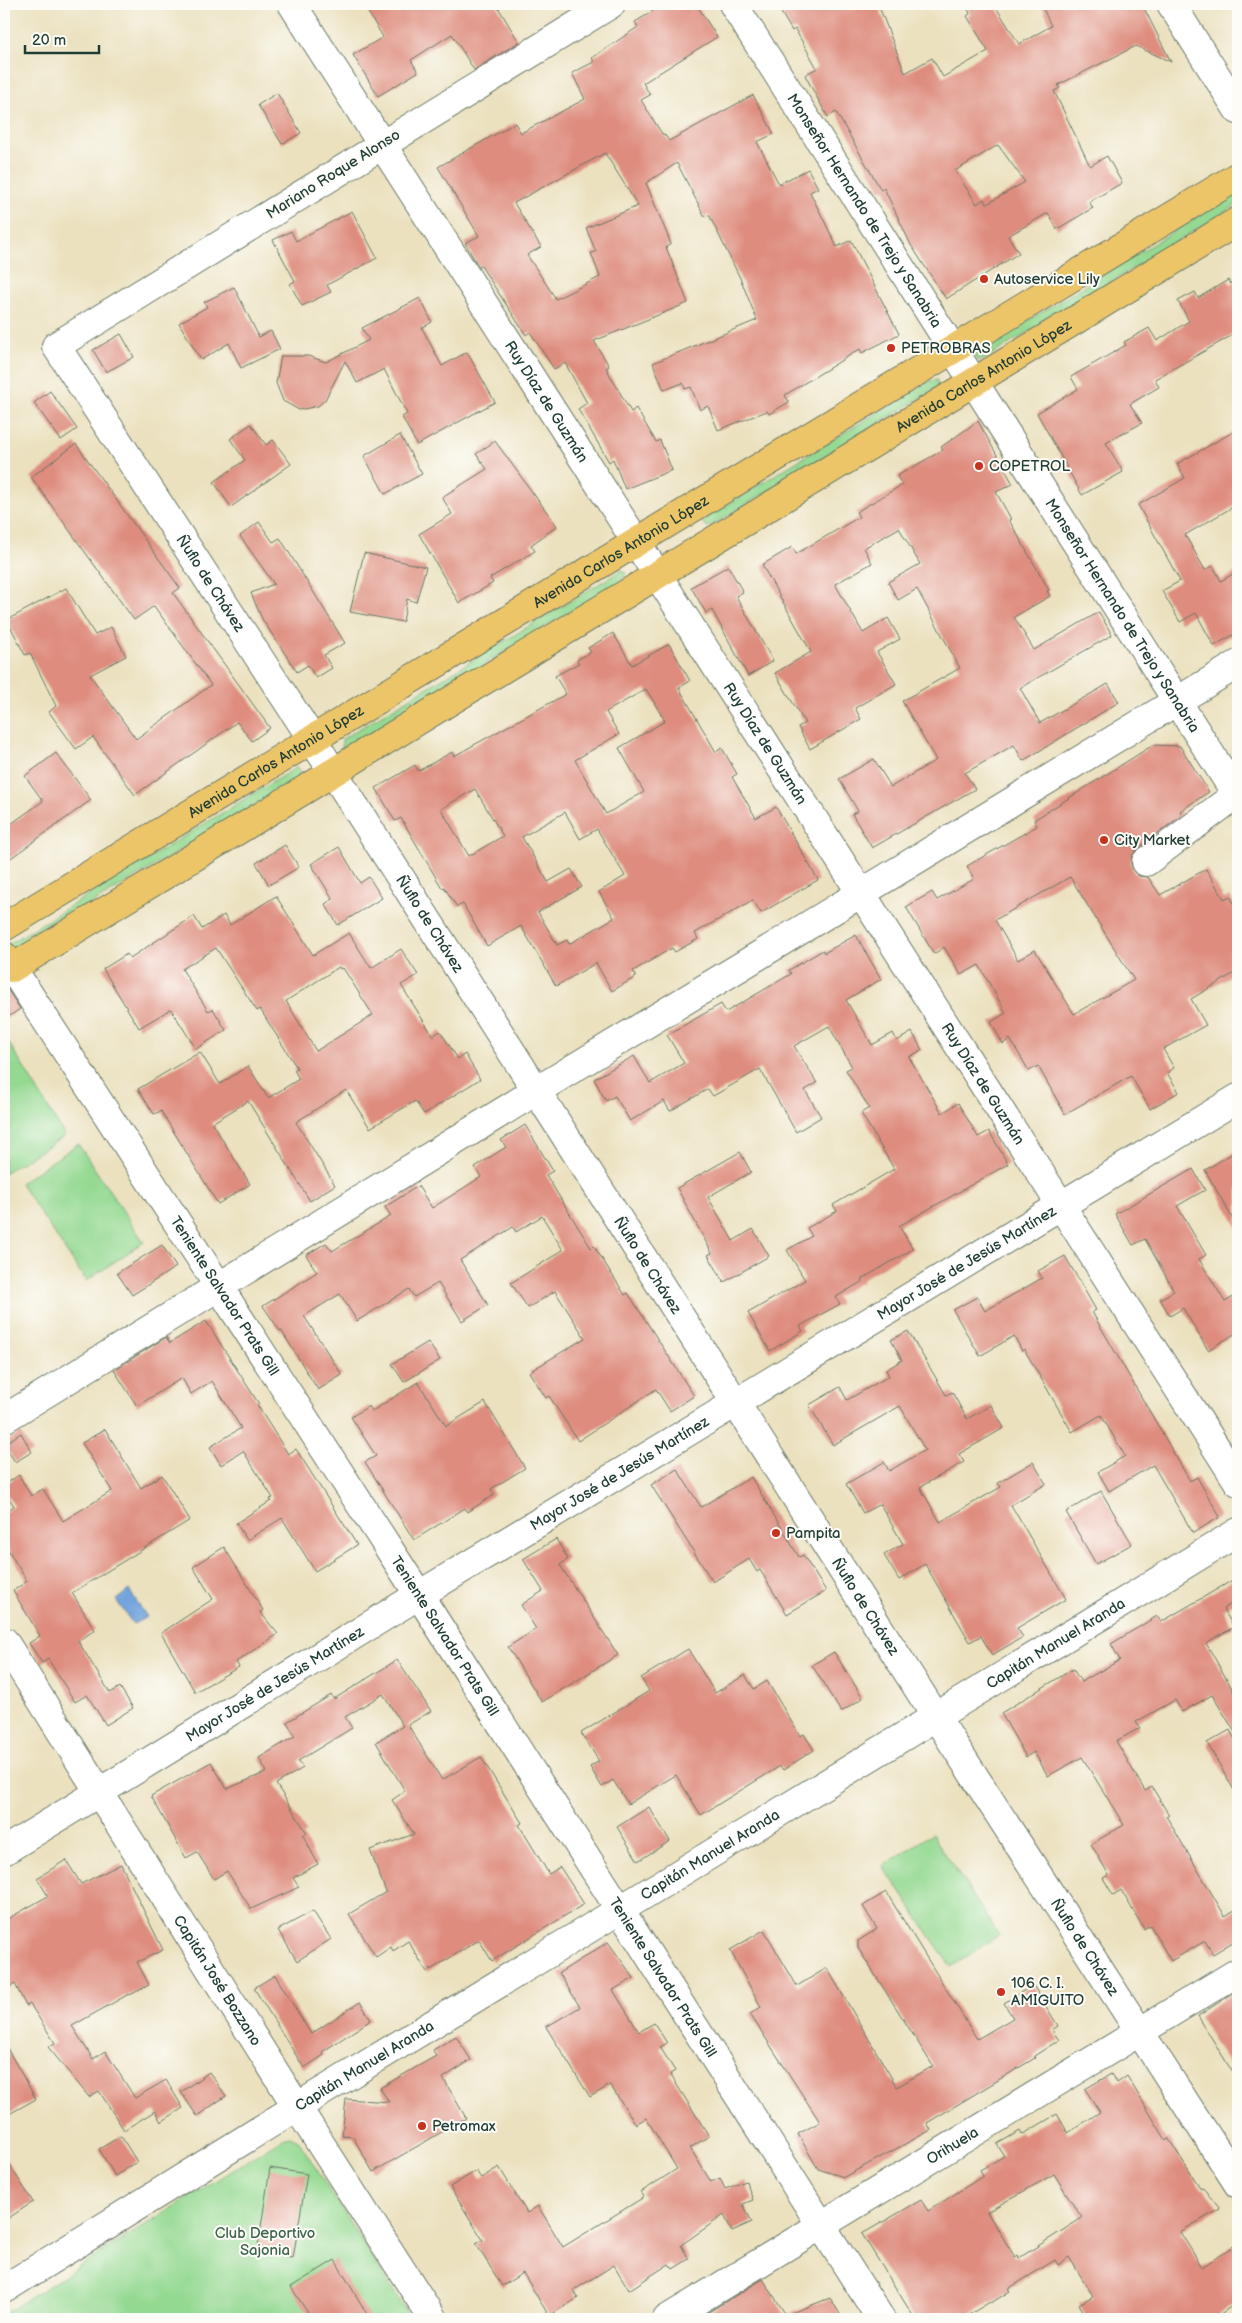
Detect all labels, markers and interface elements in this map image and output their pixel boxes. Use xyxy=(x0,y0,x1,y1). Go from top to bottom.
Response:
scale bar xyxy=(25,22,99,54)
text: 20 m xyxy=(32,31,66,50)
street label: Monseñor Hernando de Trejo y Sanabria xyxy=(783,90,946,332)
street label: Mariano Roque Alonso xyxy=(263,125,404,223)
place label: Autoservice Lily xyxy=(994,270,1100,289)
marker: Autoservice Lily xyxy=(978,273,990,285)
street label: Avenida Carlos Antonio López xyxy=(892,315,1076,437)
street label: Ruy Díaz de Guzmán xyxy=(500,337,592,466)
place label: PETROBRAS xyxy=(901,339,991,358)
marker: PETROBRAS xyxy=(885,342,897,354)
place label: COPETROL xyxy=(989,457,1071,476)
marker: COPETROL xyxy=(973,460,985,472)
street label: Avenida Carlos Antonio López xyxy=(530,491,713,613)
street label: Monseñor Hernando de Trejo y Sanabria xyxy=(1040,495,1204,736)
street label: Ñuflo de Chávez xyxy=(172,531,249,636)
street label: Ruy Díaz de Guzmán xyxy=(719,679,811,808)
street label: Avenida Carlos Antonio López xyxy=(185,701,368,823)
place label: City Market xyxy=(1114,831,1190,850)
marker: City Market xyxy=(1098,834,1110,846)
street label: Ñuflo de Chávez xyxy=(391,872,468,977)
street label: Ruy Díaz de Guzmán xyxy=(937,1020,1029,1148)
street label: Mayor José de Jesús Martínez xyxy=(874,1201,1060,1325)
street label: Teniente Salvador Prats Gill xyxy=(166,1213,283,1379)
street label: Ñuflo de Chávez xyxy=(609,1213,686,1318)
street label: Mayor José de Jesús Martínez xyxy=(527,1412,713,1535)
place label: Pampita xyxy=(786,1524,841,1543)
marker: Pampita xyxy=(770,1527,782,1539)
street label: Teniente Salvador Prats Gill xyxy=(386,1553,503,1720)
street label: Ñuflo de Chávez xyxy=(827,1555,904,1660)
street label: Capitán Manuel Aranda xyxy=(983,1594,1129,1694)
street label: Mayor José de Jesús Martínez xyxy=(182,1622,368,1747)
street label: Capitán Manuel Aranda xyxy=(637,1805,783,1905)
street label: Teniente Salvador Prats Gill xyxy=(604,1894,721,2061)
street label: Ñuflo de Chávez xyxy=(1046,1895,1123,2000)
street label: Capitán José Bozzano xyxy=(169,1912,265,2050)
place label: 106 C. I. AMIGUITO xyxy=(1011,1974,1084,2010)
marker: 106 C. I. AMIGUITO xyxy=(995,1986,1007,1998)
street label: Capitán Manuel Aranda xyxy=(292,2017,438,2116)
place label: Petromax xyxy=(432,2117,496,2136)
marker: Petromax xyxy=(416,2120,428,2132)
street label: Orihuela xyxy=(923,2123,982,2169)
park label: Club Deportivo Sajonia xyxy=(215,2224,315,2260)

